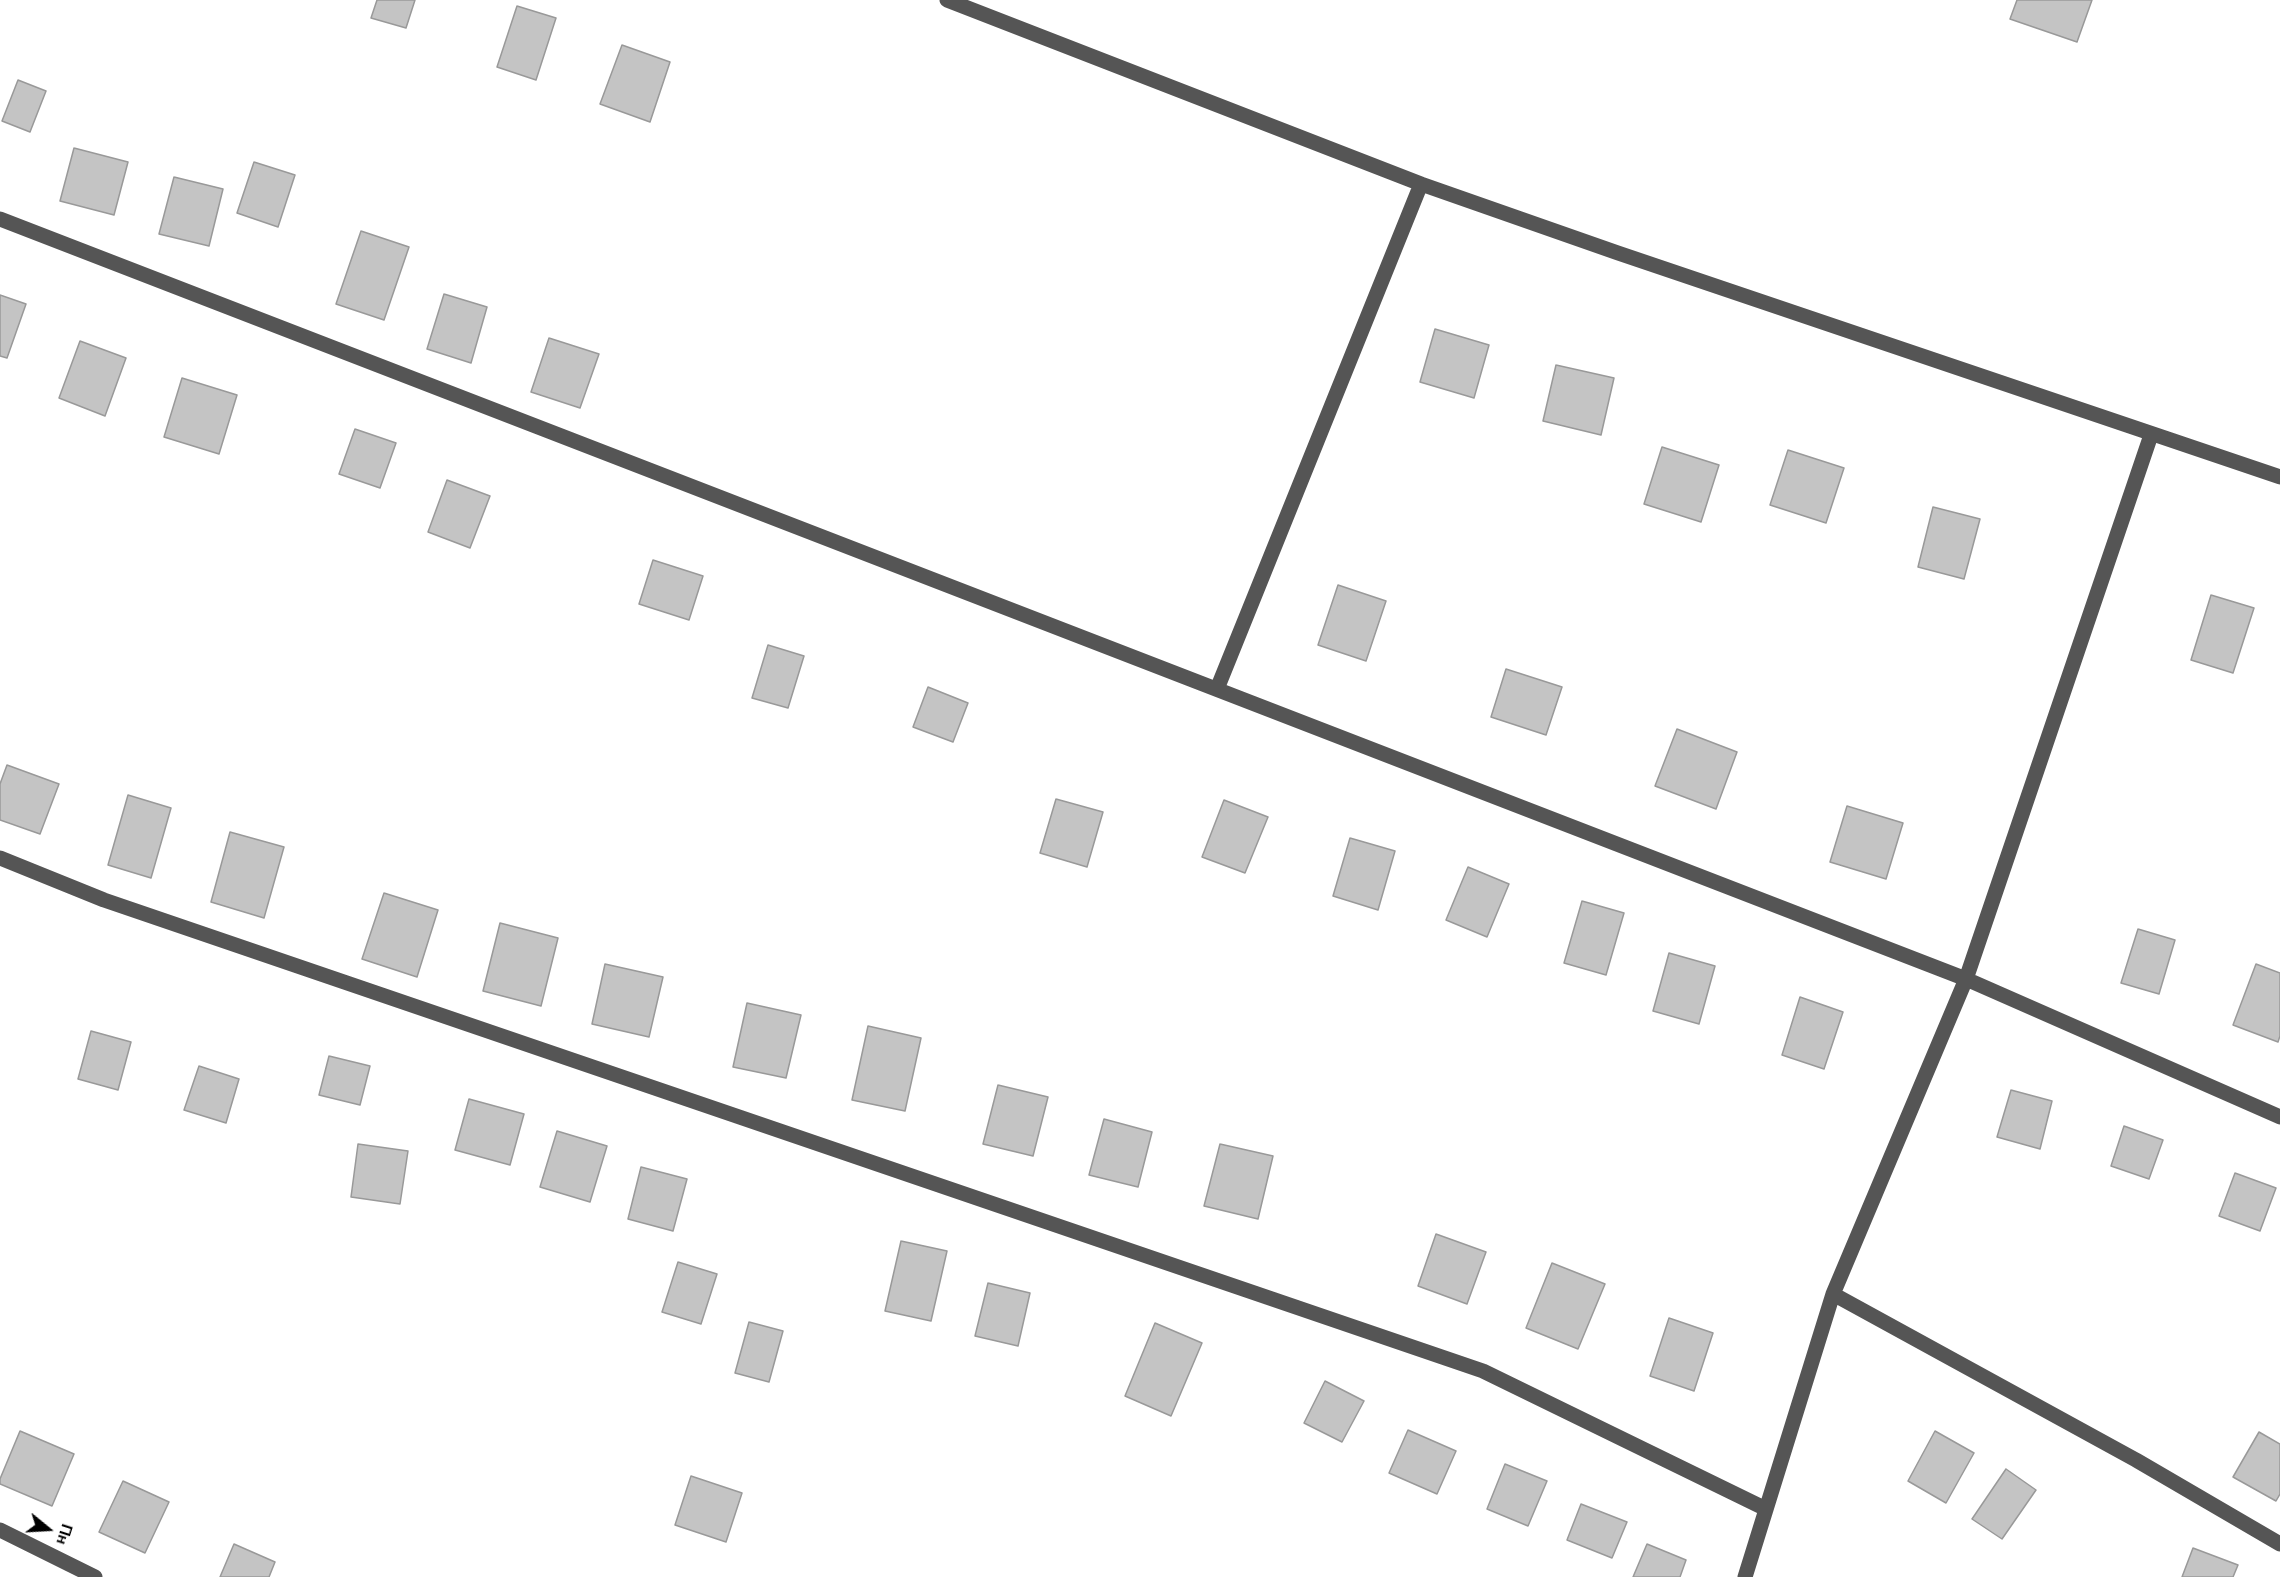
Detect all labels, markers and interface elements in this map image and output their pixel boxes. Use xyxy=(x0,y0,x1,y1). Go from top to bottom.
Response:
north arrow xyxy=(18,1499,78,1559)
text: Пн xyxy=(53,1522,78,1548)

